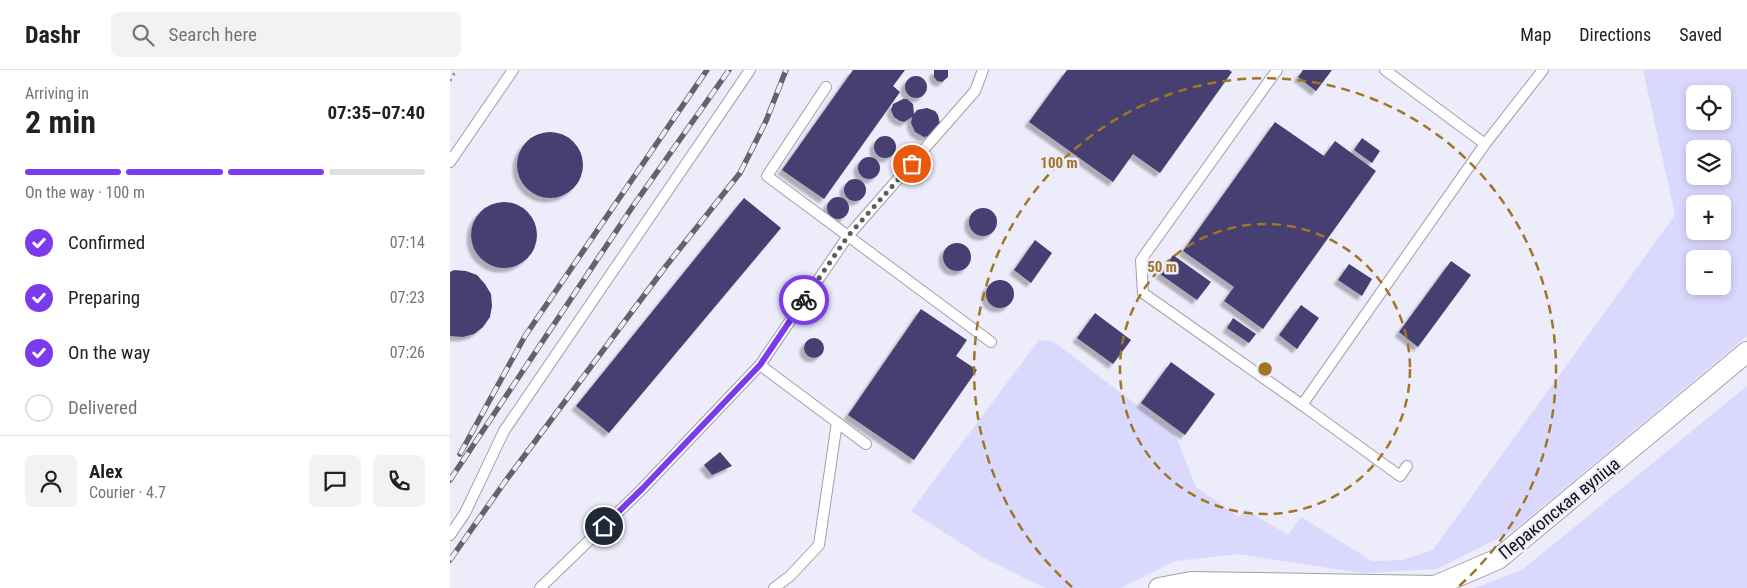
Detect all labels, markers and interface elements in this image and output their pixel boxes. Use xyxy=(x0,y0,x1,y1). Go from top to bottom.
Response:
search box xyxy=(111,12,461,57)
text: Dashr xyxy=(25,21,81,49)
icon: search xyxy=(129,21,157,49)
text: Search here xyxy=(169,23,257,46)
text: Map xyxy=(1520,24,1551,45)
text: Directions xyxy=(1579,24,1651,45)
text: Saved xyxy=(1679,24,1722,45)
text: Arriving in xyxy=(25,84,89,103)
map controls xyxy=(1686,85,1731,295)
button: locate xyxy=(1686,85,1731,130)
text: 07:35–07:40 xyxy=(327,101,425,124)
text: 2 min xyxy=(25,103,96,141)
button: layers xyxy=(1686,140,1731,185)
pin xyxy=(891,143,933,185)
icon: bag xyxy=(898,150,926,178)
text: 100 m xyxy=(1040,154,1078,172)
text: On the way · 100 m xyxy=(25,183,145,202)
button: + xyxy=(1686,195,1731,240)
icon: check xyxy=(25,229,53,257)
text: Confirmed xyxy=(68,231,145,254)
text: 07:14 xyxy=(390,233,425,252)
button: − xyxy=(1686,250,1731,295)
text: 50 m xyxy=(1147,258,1177,276)
courier xyxy=(779,275,829,325)
icon: check xyxy=(25,284,53,312)
text: Preparing xyxy=(68,286,140,309)
icon: bike xyxy=(790,286,818,314)
text: 07:23 xyxy=(390,288,425,307)
icon: check xyxy=(25,339,53,367)
text: On the way xyxy=(68,341,150,364)
text: 07:26 xyxy=(390,343,425,362)
centre of rings xyxy=(1256,360,1274,378)
text: Delivered xyxy=(68,396,137,419)
street label: Перакопская вуліца xyxy=(1494,453,1624,563)
button: person xyxy=(25,455,77,507)
button: chat xyxy=(309,455,361,507)
button: phone xyxy=(373,455,425,507)
text: Alex xyxy=(89,460,123,483)
text: Courier · 4.7 xyxy=(89,483,166,502)
pin xyxy=(583,505,625,547)
icon: home xyxy=(590,512,618,540)

